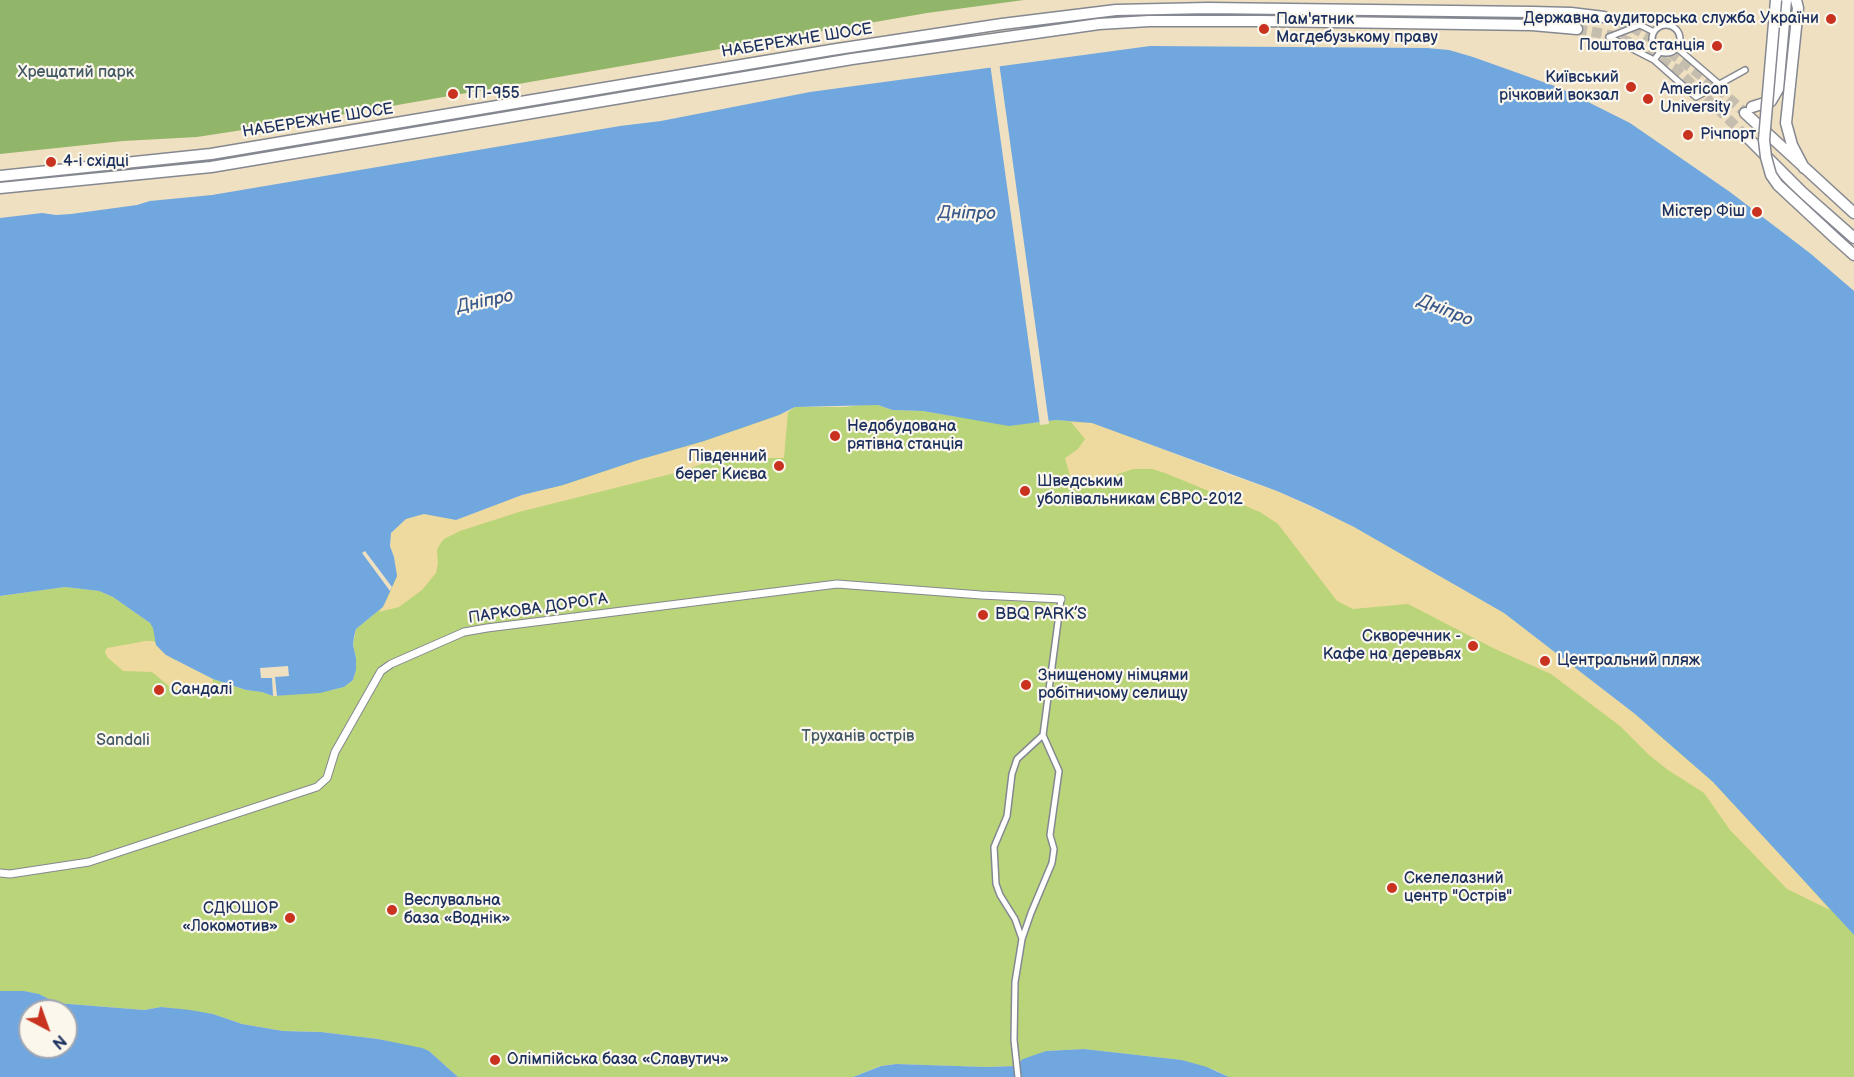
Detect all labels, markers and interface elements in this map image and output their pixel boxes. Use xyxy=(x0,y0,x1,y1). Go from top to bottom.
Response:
place label: Державна аудиторська служба України xyxy=(1523,9,1819,29)
place label: Пам'ятник Магдебузькому праву xyxy=(1276,10,1438,48)
marker: Державна аудиторська служба України xyxy=(1824,12,1838,26)
street label: НАБЕРЕЖНЕ ШОСЕ xyxy=(720,20,874,62)
marker: Пам'ятник Магдебузькому праву xyxy=(1257,22,1271,36)
place label: Поштова станція xyxy=(1579,36,1705,56)
marker: Поштова станція xyxy=(1710,39,1724,53)
park label: Хрещатий парк xyxy=(18,63,134,83)
place label: Київський річковий вокзал xyxy=(1499,68,1619,106)
marker: Київський річковий вокзал xyxy=(1624,80,1638,94)
place label: American University xyxy=(1660,80,1730,118)
place label: ТП-955 xyxy=(465,84,520,104)
marker: ТП-955 xyxy=(446,87,460,101)
marker: American University xyxy=(1641,92,1655,106)
street label: НАБЕРЕЖНЕ ШОСЕ xyxy=(241,100,395,142)
place label: Річпорт xyxy=(1700,125,1756,145)
marker: Річпорт xyxy=(1681,128,1695,142)
place label: 4-і східці xyxy=(63,152,129,172)
marker: 4-і східці xyxy=(44,155,58,169)
place label: Містер Фіш xyxy=(1661,202,1745,222)
water label: Дніпро xyxy=(938,203,996,225)
marker: Містер Фіш xyxy=(1750,205,1764,219)
water label: Дніпро xyxy=(455,285,515,319)
water label: Дніпро xyxy=(1414,290,1476,332)
place label: Недобудована рятівна станція xyxy=(847,417,963,455)
marker: Недобудована рятівна станція xyxy=(828,429,842,443)
place label: Південний берег Києва xyxy=(675,447,767,485)
marker: Південний берег Києва xyxy=(772,459,786,473)
place label: Шведським уболівальникам ЄВРО-2012 xyxy=(1037,472,1243,510)
marker: Шведським уболівальникам ЄВРО-2012 xyxy=(1018,484,1032,498)
street label: ПАРКОВА ДОРОГА xyxy=(467,590,609,628)
place label: BBQ PARK’S xyxy=(995,605,1087,625)
marker: BBQ PARK’S xyxy=(976,608,990,622)
place label: Скворечник - Кафе на деревьях xyxy=(1323,627,1461,665)
marker: Скворечник - Кафе на деревьях xyxy=(1466,639,1480,653)
place label: Центральний пляж xyxy=(1557,651,1700,671)
marker: Центральний пляж xyxy=(1538,654,1552,668)
place label: Знищеному німцями робітничому селищу xyxy=(1038,666,1188,704)
marker: Знищеному німцями робітничому селищу xyxy=(1019,678,1033,692)
place label: Сандалі xyxy=(171,680,233,700)
marker: Сандалі xyxy=(152,683,166,697)
park label: Труханів острів xyxy=(802,727,914,747)
park label: Sandali xyxy=(96,731,150,751)
place label: Скелелазний центр "Острів" xyxy=(1404,869,1512,907)
marker: Скелелазний центр "Острів" xyxy=(1385,881,1399,895)
place label: Веслувальна база «Воднік» xyxy=(404,891,510,929)
place label: СДЮШОР «Локомотив» xyxy=(182,899,278,937)
marker: Веслувальна база «Воднік» xyxy=(385,903,399,917)
marker: СДЮШОР «Локомотив» xyxy=(283,911,297,925)
north arrow xyxy=(18,999,78,1059)
text: N xyxy=(48,1030,70,1053)
place label: Олімпійська база «Славутич» xyxy=(507,1050,729,1070)
marker: Олімпійська база «Славутич» xyxy=(488,1053,502,1067)

